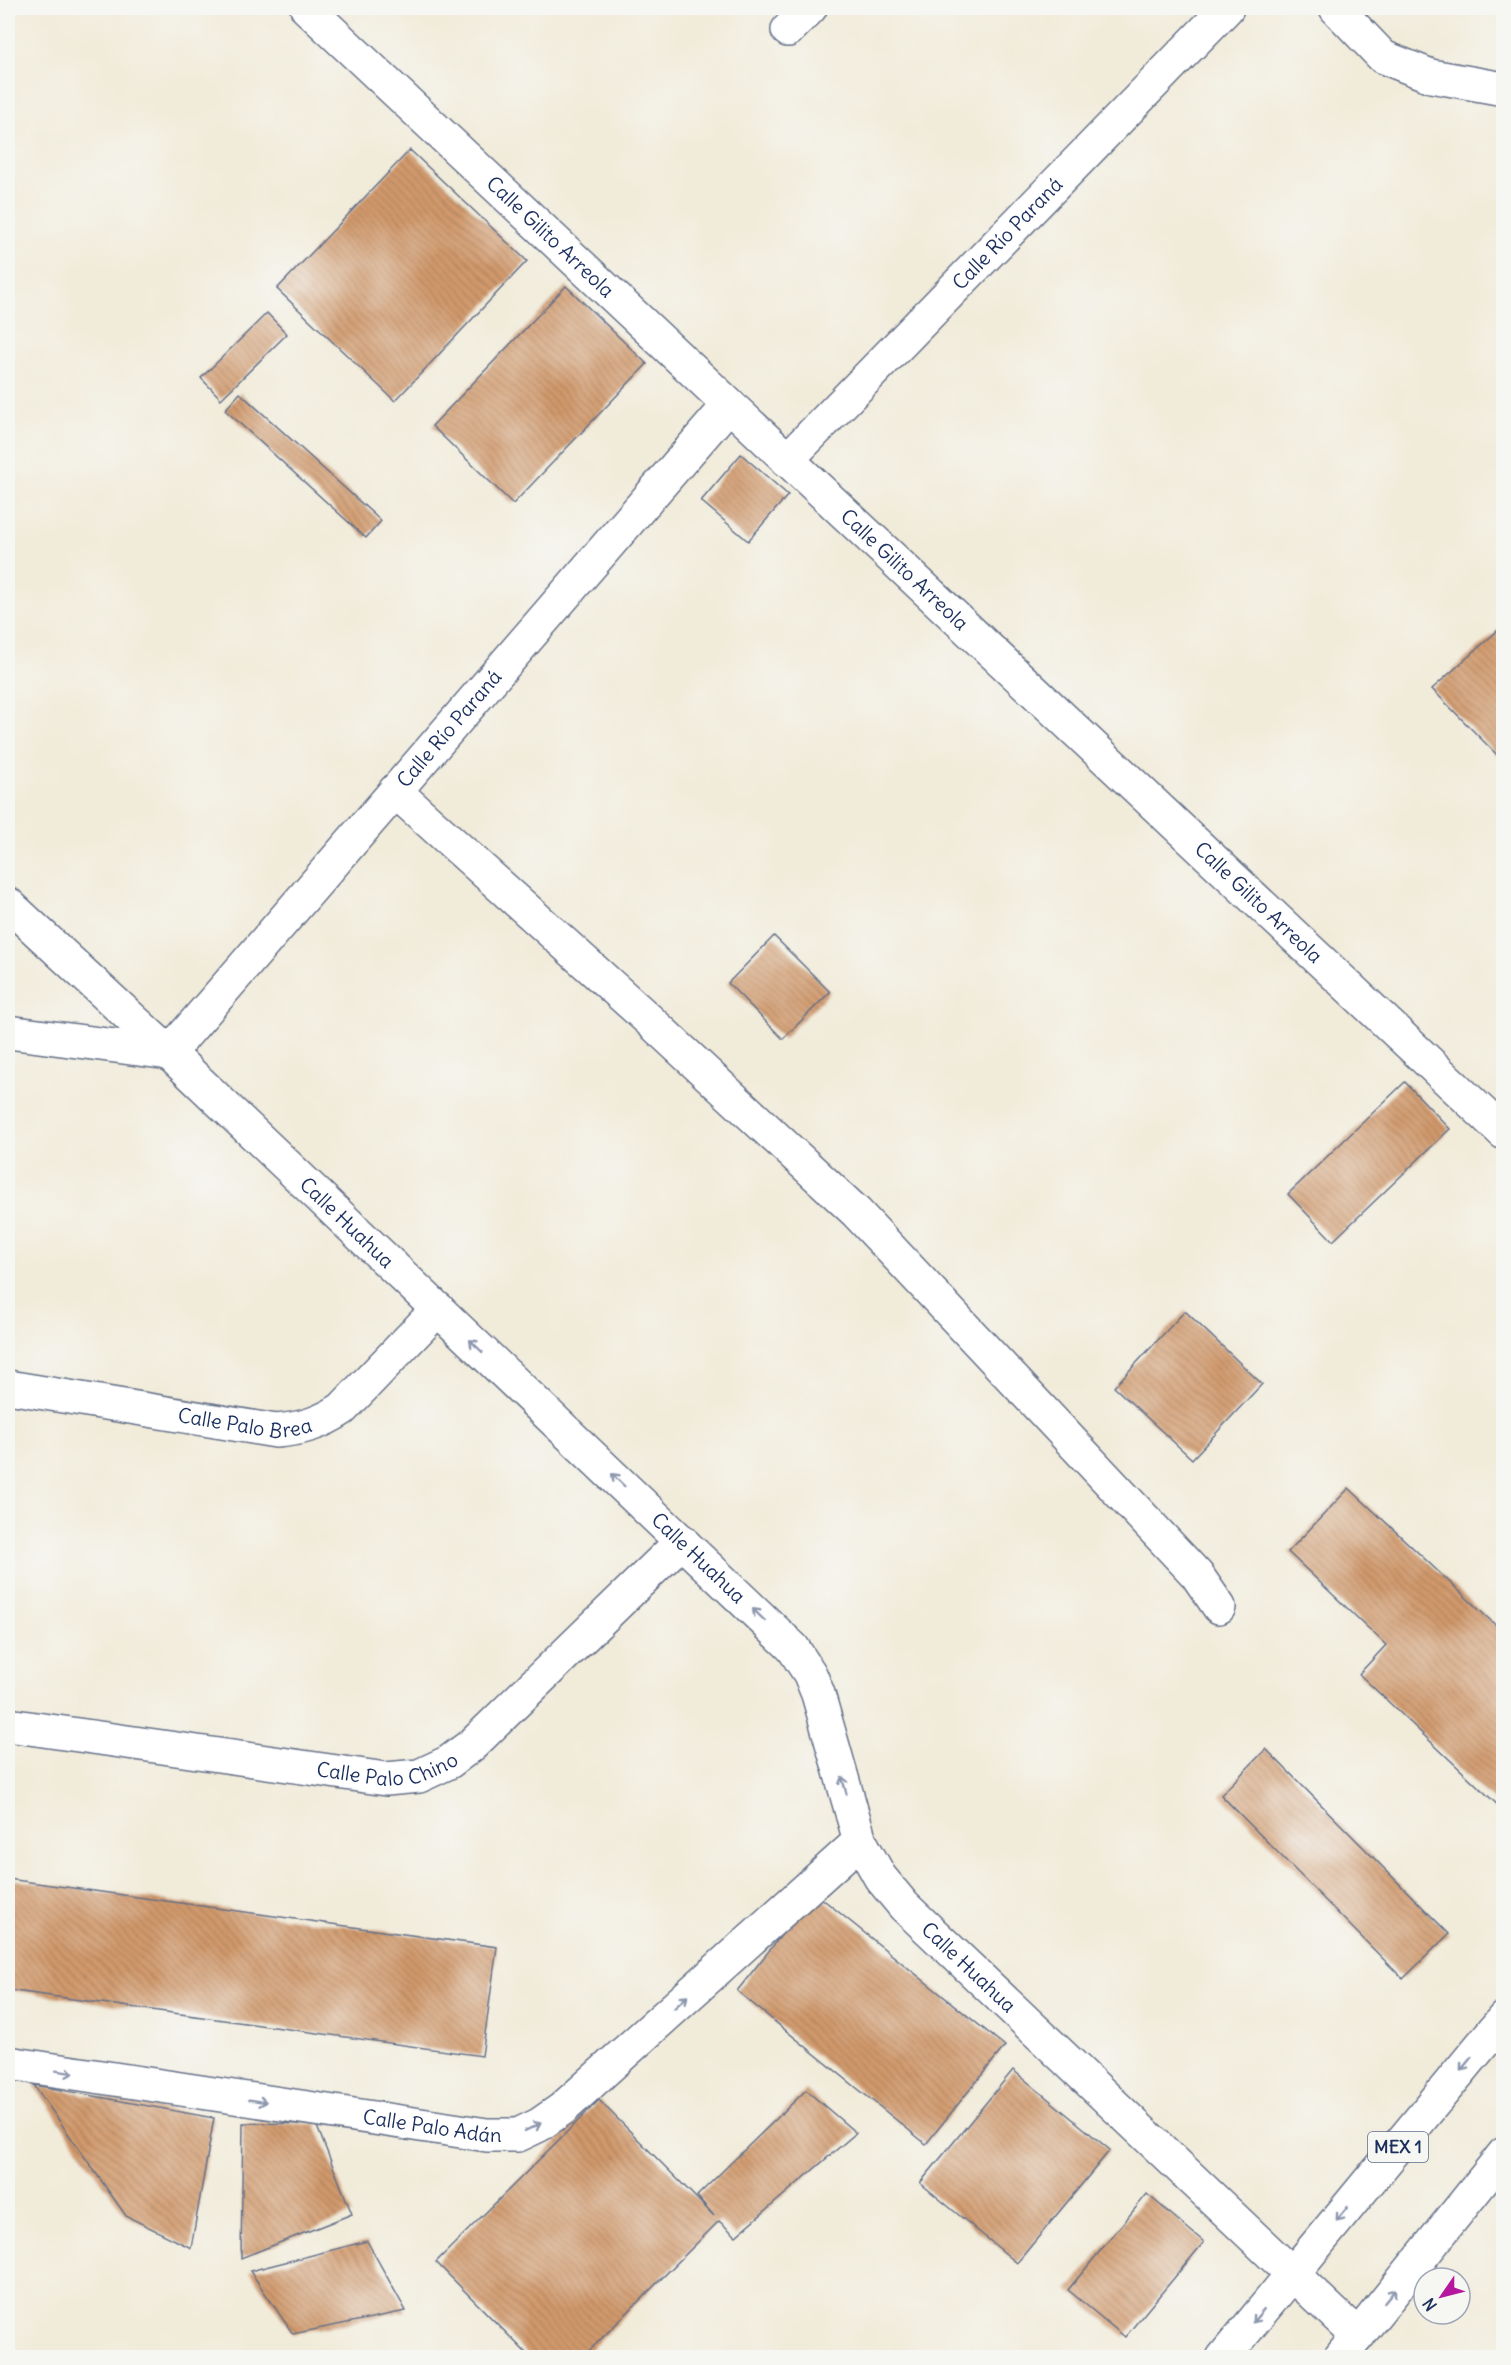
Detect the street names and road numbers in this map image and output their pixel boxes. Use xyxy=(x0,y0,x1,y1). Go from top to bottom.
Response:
street label: Calle Gilito Arreola xyxy=(482,170,620,302)
street label: Calle Río Paraná xyxy=(947,172,1067,295)
street label: Calle Gilito Arreola xyxy=(836,503,974,635)
street label: Calle Río Paraná xyxy=(391,664,507,792)
street label: Calle Gilito Arreola xyxy=(1190,836,1328,968)
street label: Calle Huahua xyxy=(295,1171,399,1273)
street label: Calle Palo Brea xyxy=(176,1402,315,1444)
street label: Calle Huahua xyxy=(646,1507,751,1608)
street label: Calle Palo Chino xyxy=(315,1747,463,1791)
street label: Calle Huahua xyxy=(917,1916,1022,2018)
street label: Calle Palo Adán xyxy=(361,2104,502,2147)
road number: MEX 1 xyxy=(1368,2132,1428,2162)

